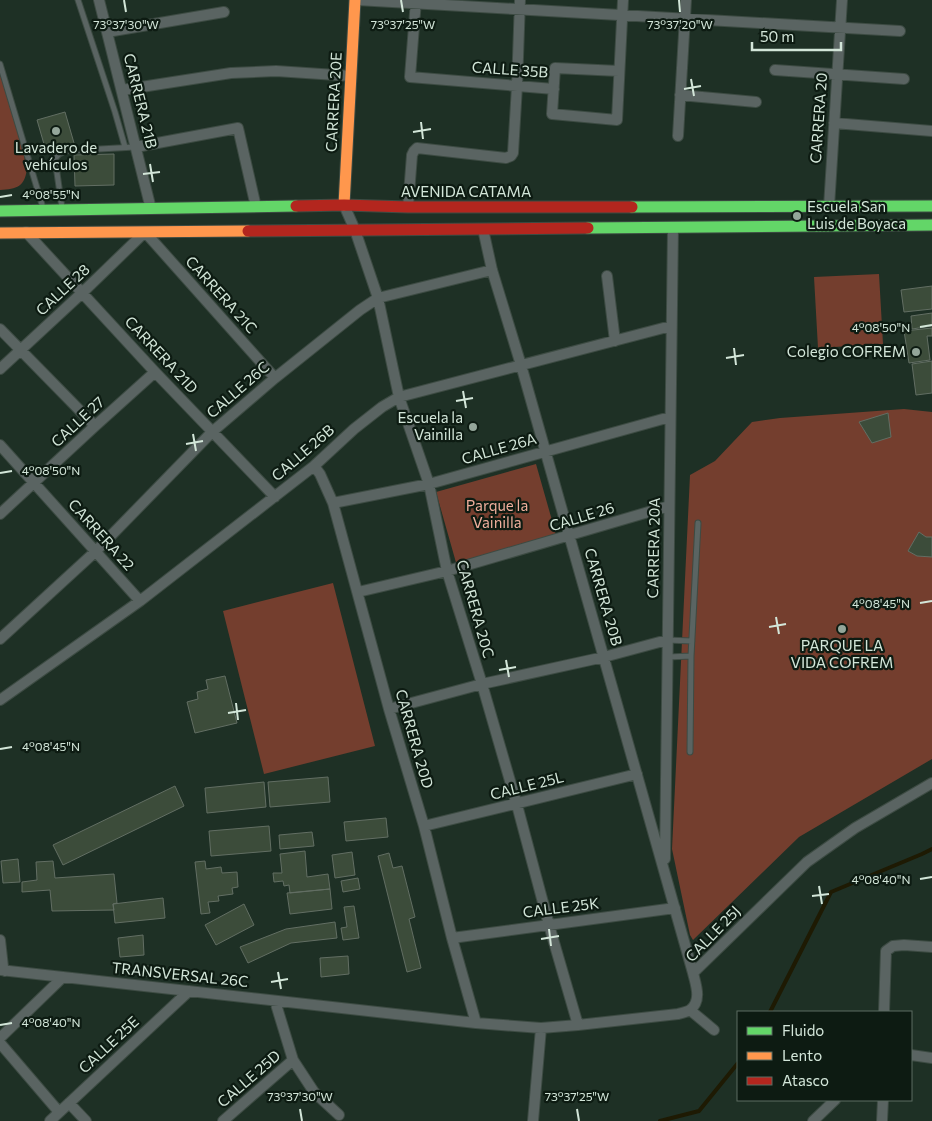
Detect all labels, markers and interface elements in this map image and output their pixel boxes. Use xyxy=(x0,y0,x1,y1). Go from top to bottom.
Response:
text: 73°37'30"W xyxy=(93,17,159,31)
text: 73°37'25"W xyxy=(371,17,435,31)
text: 73°37'20"W xyxy=(647,17,713,31)
scale bar xyxy=(752,20,841,52)
text: 50 m xyxy=(760,27,794,45)
street label: CARRERA 21B xyxy=(120,51,162,150)
street label: CARRERA 20E xyxy=(321,52,345,152)
street label: CALLE 35B xyxy=(471,57,549,81)
street label: CARRERA 20 xyxy=(806,72,830,164)
marker: Lavadero de vehículos xyxy=(50,125,62,137)
place label: Lavadero de vehículos xyxy=(15,138,97,173)
street label: AVENIDA CATAMA xyxy=(401,182,531,200)
text: 4°08'55"N xyxy=(22,187,80,201)
place label: Escuela San Luis de Boyaca xyxy=(807,197,906,232)
marker: Escuela San Luis de Boyaca xyxy=(791,210,803,222)
street label: CARRERA 21C xyxy=(182,252,261,337)
street label: CALLE 28 xyxy=(32,260,93,319)
street label: CARRERA 21D xyxy=(121,312,202,397)
text: 4°08'50"N xyxy=(852,320,910,334)
place label: Colegio COFREM xyxy=(787,342,906,360)
marker: Colegio COFREM xyxy=(910,346,922,358)
street label: CALLE 26C xyxy=(202,357,272,421)
street label: CALLE 27 xyxy=(47,392,108,450)
place label: Escuela la Vainilla xyxy=(397,408,463,443)
street label: CALLE 26B xyxy=(268,420,337,484)
marker: Escuela la Vainilla xyxy=(467,421,479,433)
street label: CALLE 26A xyxy=(459,429,538,467)
text: 4°08'50"N xyxy=(22,463,80,477)
street label: CARRERA 22 xyxy=(65,495,138,574)
park label: Parque la Vainilla xyxy=(466,496,528,531)
street label: CARRERA 20A xyxy=(643,497,663,599)
street label: CALLE 26 xyxy=(547,498,616,534)
street label: CARRERA 20B xyxy=(581,546,627,648)
street label: CARRERA 20C xyxy=(453,558,499,660)
text: 4°08'45"N xyxy=(852,596,910,610)
marker: PARQUE LA VIDA COFREM xyxy=(836,623,848,635)
place label: PARQUE LA VIDA COFREM xyxy=(791,636,893,671)
street label: CARRERA 20D xyxy=(392,687,438,790)
text: 4°08'45"N xyxy=(22,739,80,753)
street label: CALLE 25L xyxy=(488,767,566,803)
text: 4°08'40"N xyxy=(852,872,910,886)
street label: CALLE 25K xyxy=(522,893,600,921)
street label: CALLE 25J xyxy=(681,902,743,965)
street label: TRANSVERSAL 26C xyxy=(111,958,249,990)
legend xyxy=(737,1011,912,1101)
street label: CALLE 25E xyxy=(75,1012,142,1077)
text: 4°08'40"N xyxy=(22,1015,80,1029)
text: Fluido xyxy=(782,1021,824,1039)
street label: CALLE 25D xyxy=(213,1046,284,1110)
text: Lento xyxy=(782,1046,822,1064)
text: Atasco xyxy=(782,1071,829,1089)
text: 73°37'30"W xyxy=(267,1089,333,1103)
text: 73°37'25"W xyxy=(545,1089,609,1103)

